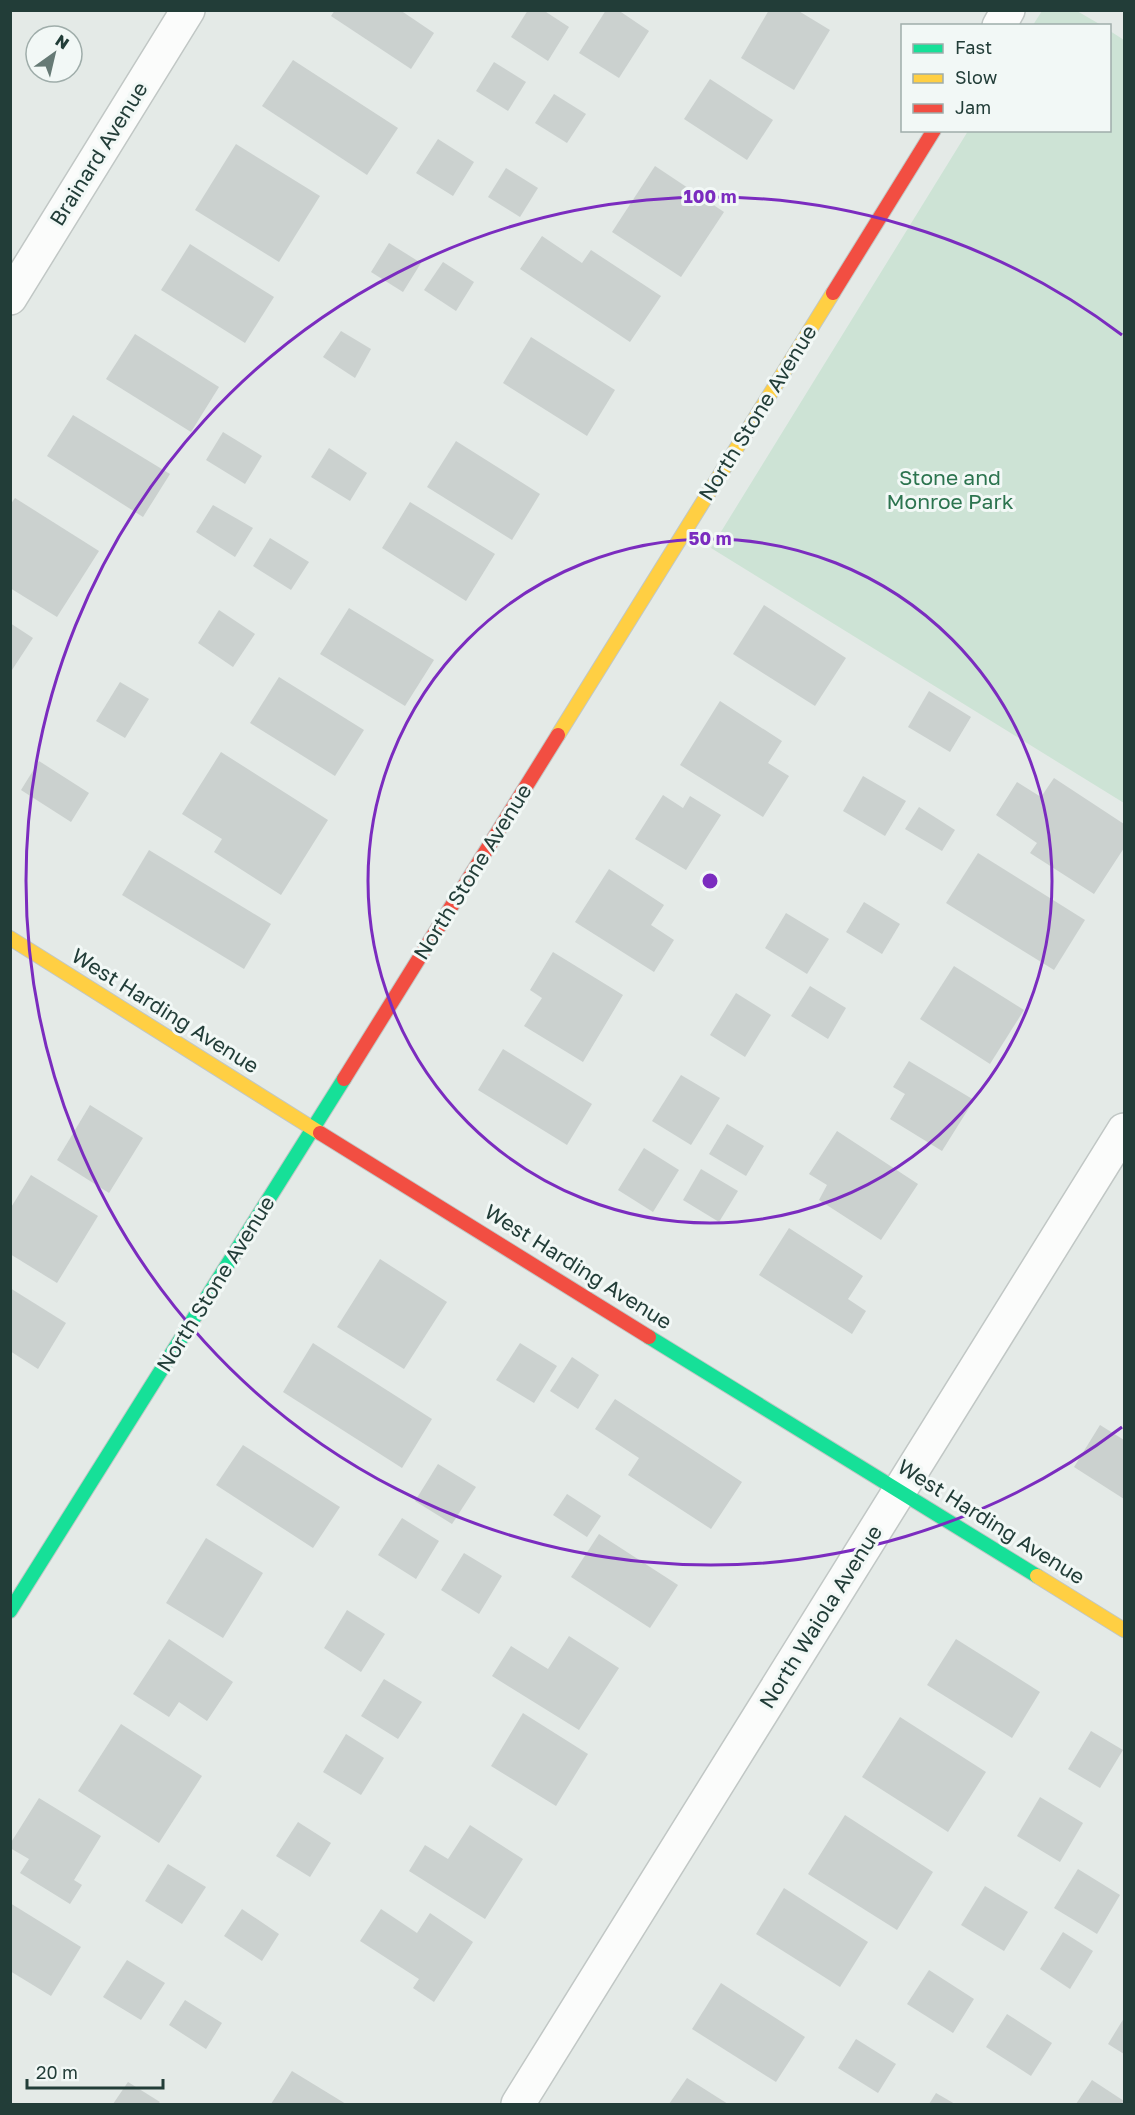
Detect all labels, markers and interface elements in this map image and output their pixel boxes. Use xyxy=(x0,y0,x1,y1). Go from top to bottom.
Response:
north arrow xyxy=(24,24,84,84)
legend xyxy=(901,24,1111,132)
text: N xyxy=(52,30,73,53)
text: Fast xyxy=(955,36,992,58)
text: Slow xyxy=(955,66,998,88)
street label: Brainard Avenue xyxy=(44,77,153,230)
text: Jam xyxy=(955,96,991,118)
text: 100 m xyxy=(684,185,736,207)
street label: North Stone Avenue xyxy=(693,320,822,505)
park label: Stone and Monroe Park xyxy=(886,464,1014,514)
text: 50 m xyxy=(689,527,731,549)
street label: North Stone Avenue xyxy=(408,779,537,964)
centre of rings xyxy=(700,871,720,891)
street label: West Harding Avenue xyxy=(67,942,264,1078)
street label: North Stone Avenue xyxy=(151,1191,280,1376)
street label: West Harding Avenue xyxy=(480,1198,677,1334)
street label: West Harding Avenue xyxy=(893,1453,1090,1589)
street label: North Waiola Avenue xyxy=(753,1520,887,1713)
scale bar xyxy=(27,2052,164,2090)
text: 20 m xyxy=(36,2061,78,2083)

